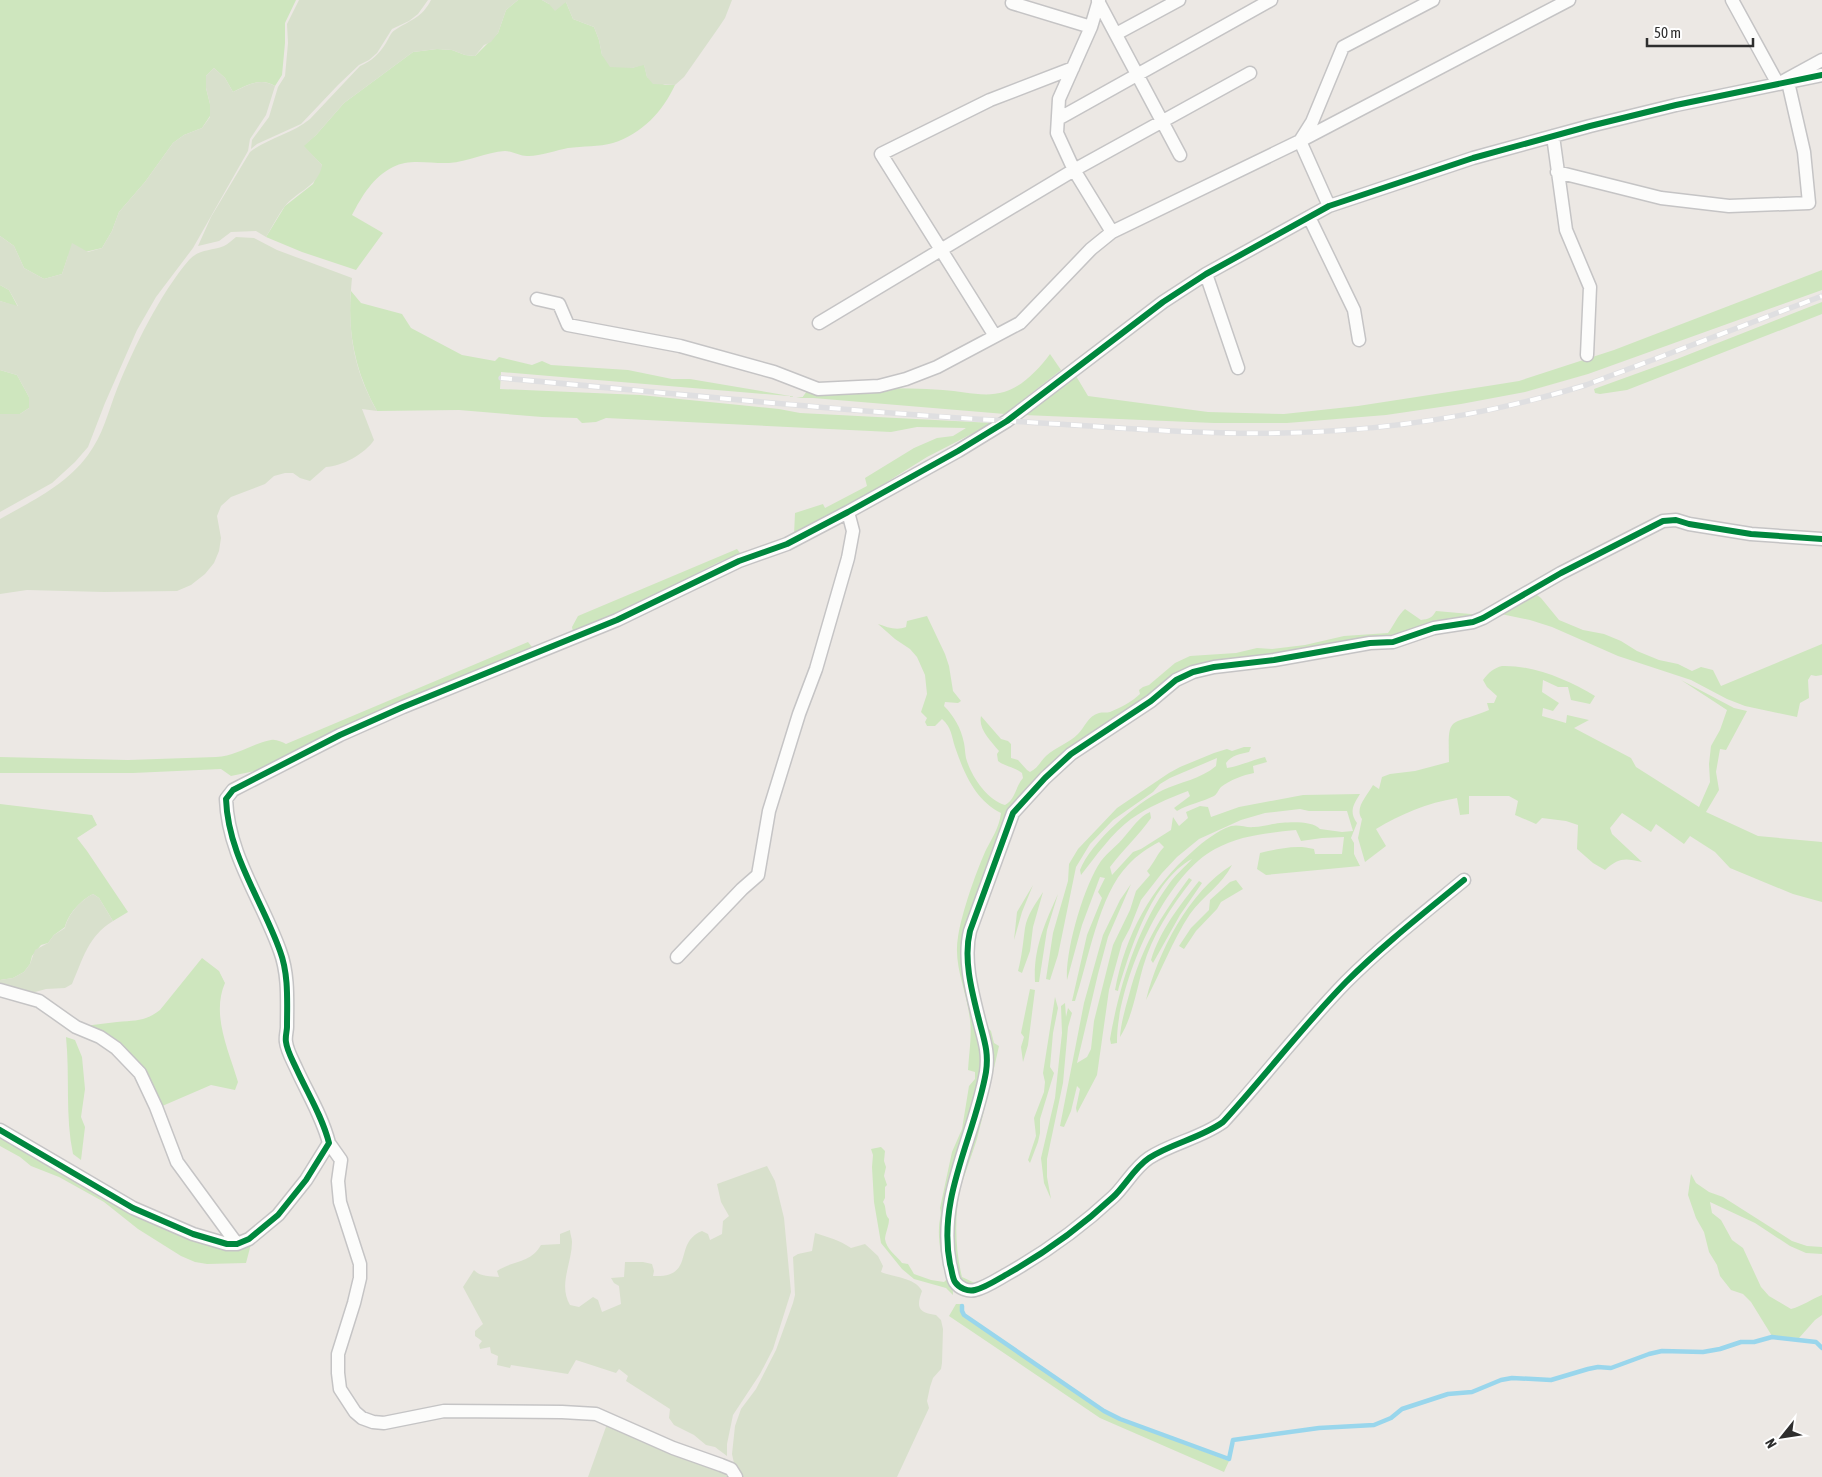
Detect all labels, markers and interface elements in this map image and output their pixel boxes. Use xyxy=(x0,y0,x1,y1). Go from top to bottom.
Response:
scale bar xyxy=(1647,15,1753,47)
text: 50 m xyxy=(1654,24,1681,41)
north arrow xyxy=(1757,1412,1807,1462)
text: N xyxy=(1762,1436,1780,1451)

